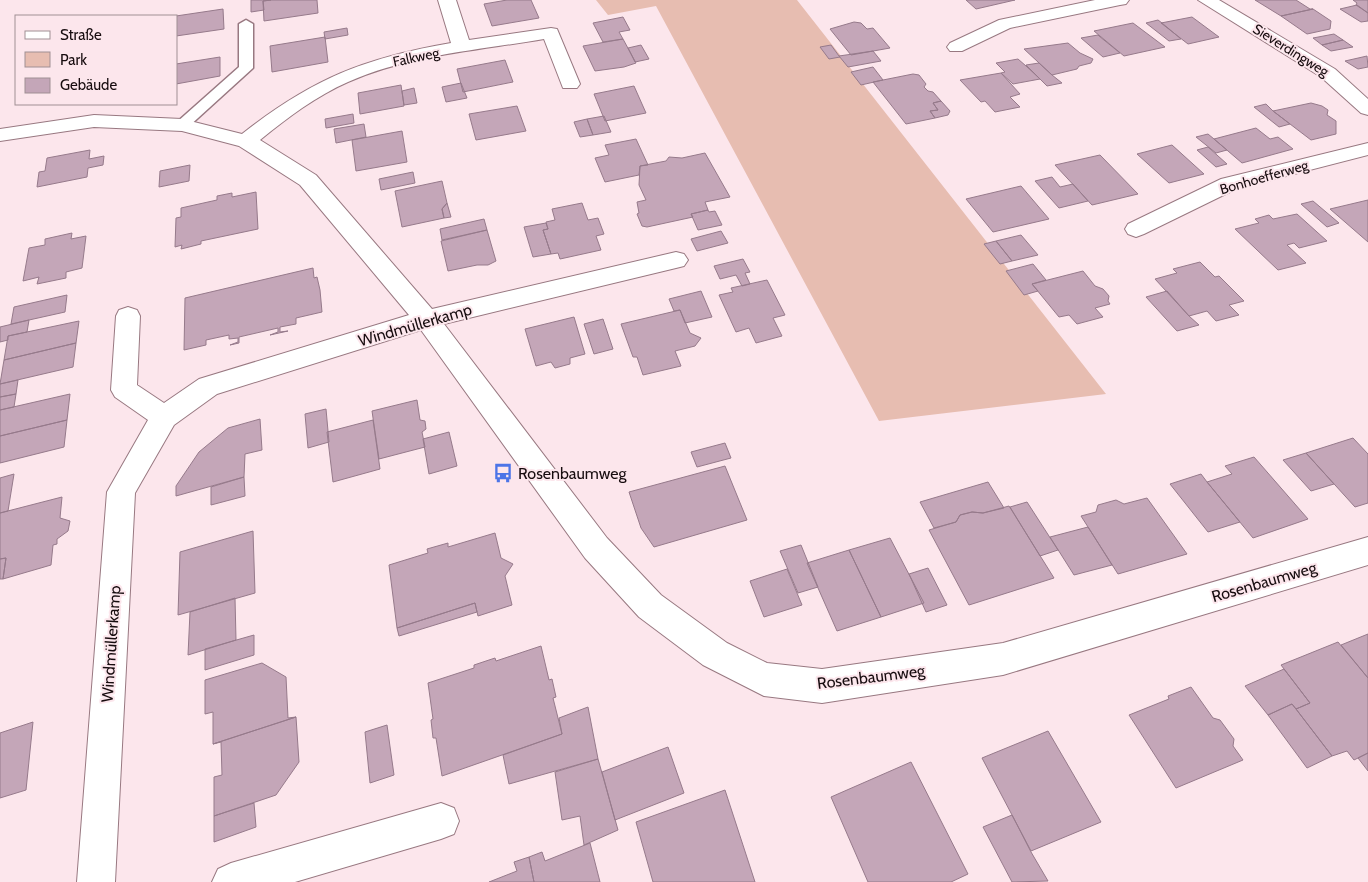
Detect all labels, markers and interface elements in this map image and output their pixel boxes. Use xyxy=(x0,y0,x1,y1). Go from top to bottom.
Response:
legend xyxy=(15,15,178,105)
street label: Sieverdingweg xyxy=(1250,20,1333,81)
text: Straße xyxy=(60,26,102,44)
street label: Falkweg xyxy=(391,43,442,71)
text: Park xyxy=(60,51,87,69)
text: Gebäude xyxy=(60,76,117,94)
street label: Bonhoefferweg xyxy=(1218,155,1311,198)
street label: Windmüllerkamp xyxy=(356,300,474,350)
bus stop icon: Rosenbaumweg xyxy=(492,462,514,484)
place label: Rosenbaumweg xyxy=(518,464,627,483)
street label: Rosenbaumweg xyxy=(1209,558,1320,606)
street label: Windmüllerkamp xyxy=(97,585,125,703)
street label: Rosenbaumweg xyxy=(816,661,927,693)

